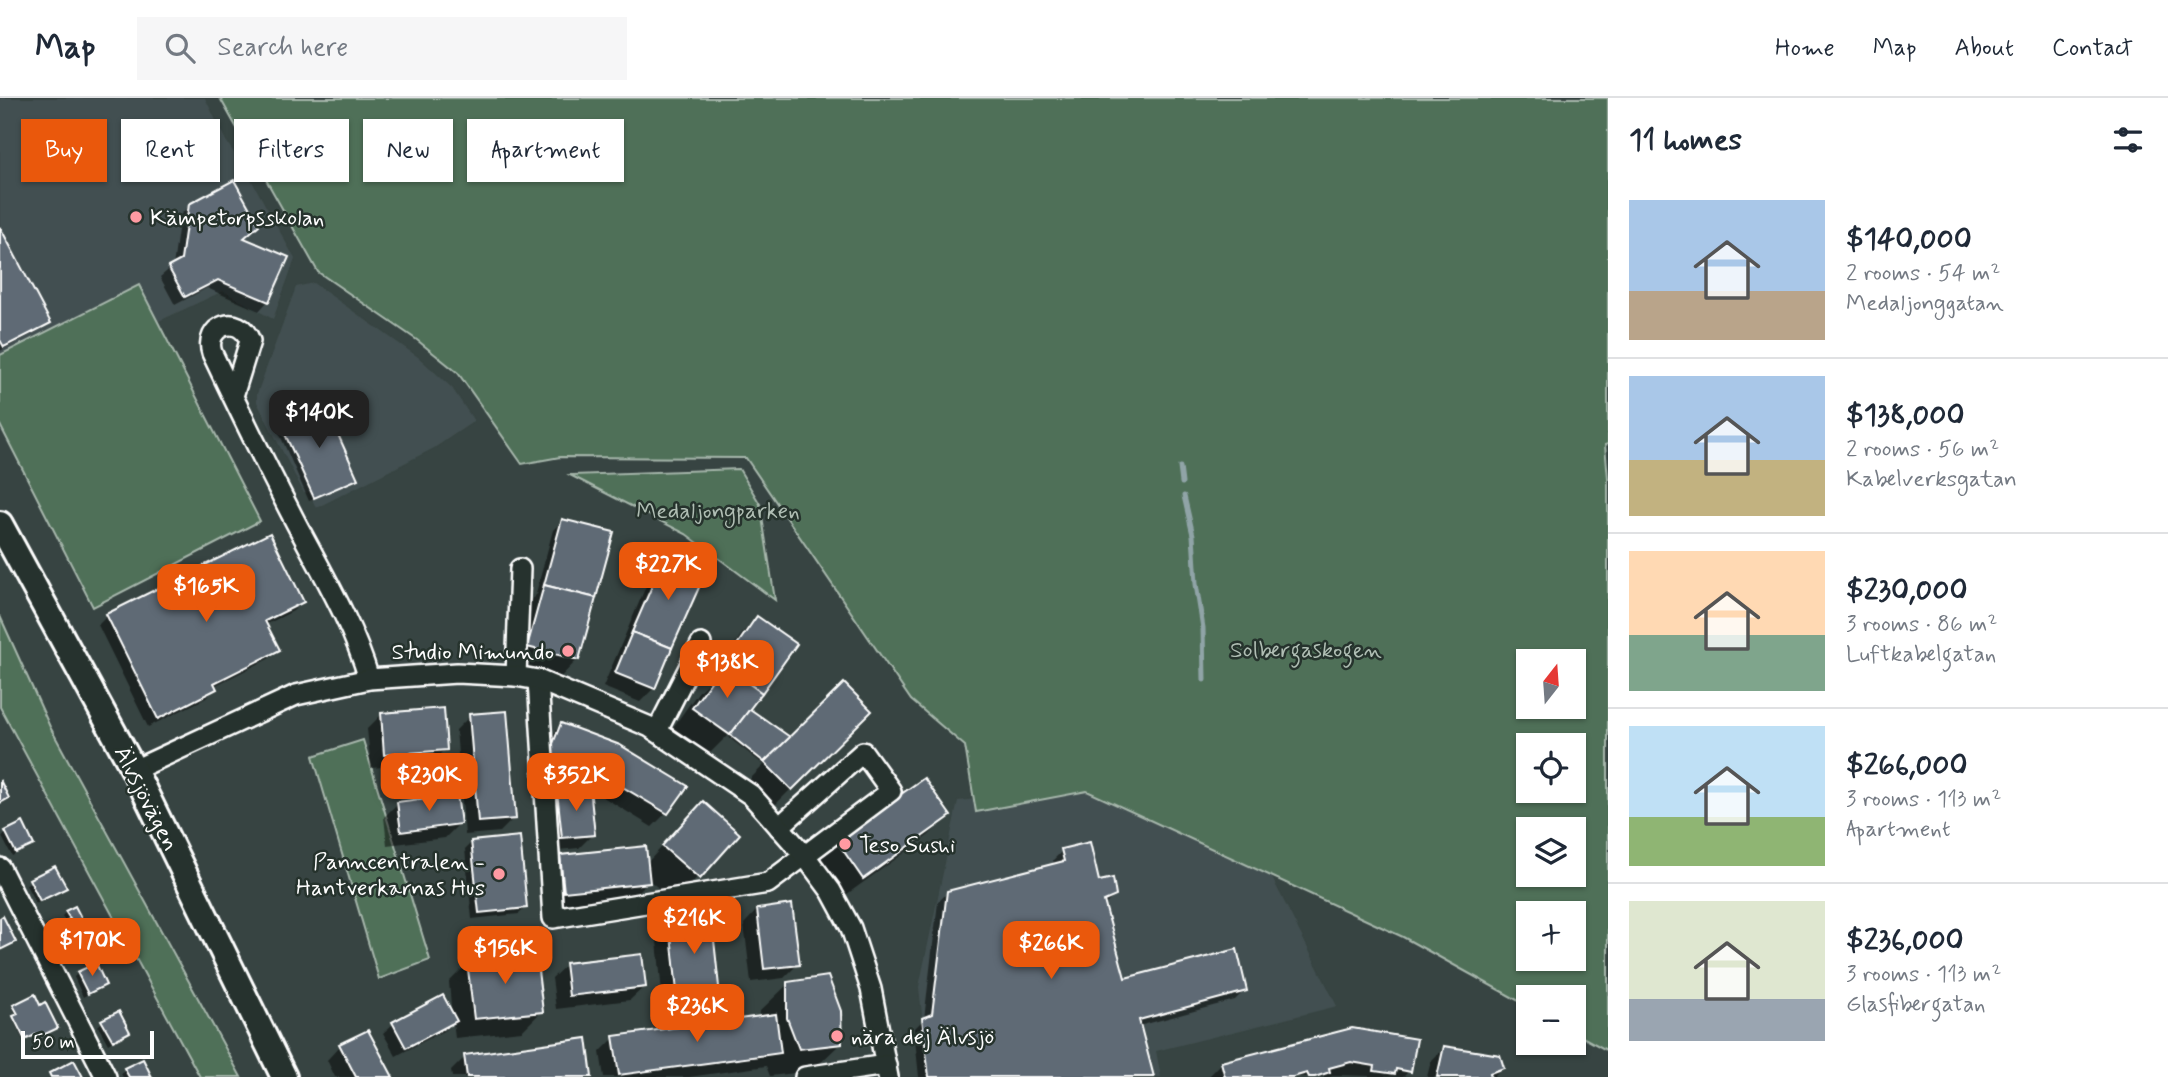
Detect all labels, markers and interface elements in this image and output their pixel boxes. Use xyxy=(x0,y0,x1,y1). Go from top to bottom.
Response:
search box xyxy=(137,17,627,80)
text: Map xyxy=(35,26,95,70)
icon: search xyxy=(161,29,199,67)
text: Search here xyxy=(217,31,348,65)
text: Home xyxy=(1775,33,1835,64)
text: Map xyxy=(1873,33,1917,64)
text: About xyxy=(1955,33,2014,64)
text: Contact xyxy=(2052,33,2133,64)
chip: Buy xyxy=(21,119,107,182)
chip: Rent xyxy=(121,119,220,182)
chip: Filters xyxy=(234,119,349,182)
chip: New xyxy=(363,119,453,182)
chip: Apartment xyxy=(467,119,624,182)
text: 11 homes xyxy=(1629,121,1742,160)
icon: filters xyxy=(2109,121,2147,159)
place label: Kämpetorpsskolan xyxy=(150,204,324,234)
marker: Kämpetorpsskolan xyxy=(128,209,144,225)
text: $140,000 xyxy=(1846,220,1972,259)
icon: home xyxy=(1685,228,1769,312)
text: 2 rooms · 54 m² xyxy=(1846,259,2000,289)
text: Medaljonggatan xyxy=(1846,289,2004,319)
pin: $140K xyxy=(270,390,368,450)
text: $138,000 xyxy=(1846,396,1964,435)
text: $140K xyxy=(285,398,353,428)
icon: home xyxy=(1685,404,1769,488)
text: 2 rooms · 56 m² xyxy=(1846,435,1999,465)
text: Kabelverksgatan xyxy=(1846,465,2017,495)
park label: Medaljongparken xyxy=(636,497,800,529)
pin: $227K xyxy=(619,542,717,602)
text: $227K xyxy=(635,550,701,580)
pin: $165K xyxy=(157,564,255,624)
text: $230,000 xyxy=(1846,571,1968,610)
text: $165K xyxy=(173,572,239,602)
icon: home xyxy=(1685,579,1769,663)
text: 3 rooms · 86 m² xyxy=(1846,610,1997,640)
park label: Solbergaskogen xyxy=(1230,636,1382,668)
place label: Studio Mimundo xyxy=(392,638,554,668)
pin: $138K xyxy=(678,640,776,700)
text: Luftkabelgatan xyxy=(1846,640,1996,670)
marker: Studio Mimundo xyxy=(560,643,576,659)
text: $138K xyxy=(696,648,758,678)
north arrow xyxy=(1516,649,1586,719)
map controls xyxy=(1516,649,1586,1055)
button: locate xyxy=(1516,733,1586,803)
street label: Älvsjövägen xyxy=(106,741,185,857)
text: $266,000 xyxy=(1846,746,1968,785)
pin: $230K xyxy=(380,754,478,813)
pin: $352K xyxy=(527,754,625,813)
icon: home xyxy=(1685,754,1769,838)
text: $230K xyxy=(397,761,461,791)
text: $352K xyxy=(543,761,609,791)
text: 3 rooms · 113 m² xyxy=(1846,785,2001,815)
text: Apartment xyxy=(1846,815,1951,845)
button: layers xyxy=(1516,817,1586,887)
place label: Teso Sushi xyxy=(859,831,955,861)
marker: Teso Sushi xyxy=(837,836,853,852)
place label: Panncentralen - Hantverkarnas Hus xyxy=(296,848,485,904)
marker: Panncentralen - Hantverkarnas Hus xyxy=(491,866,507,882)
pin: $216K xyxy=(645,896,743,956)
button: + xyxy=(1516,901,1586,971)
text: $216K xyxy=(663,904,725,934)
pin: $170K xyxy=(43,918,141,978)
text: $236,000 xyxy=(1846,921,1964,960)
pin: $266K xyxy=(1002,922,1100,981)
text: $170K xyxy=(59,926,125,956)
pin: $156K xyxy=(456,926,554,986)
text: $266K xyxy=(1019,929,1083,959)
icon: home xyxy=(1685,929,1769,1013)
text: $156K xyxy=(473,934,537,964)
text: 3 rooms · 113 m² xyxy=(1846,960,2001,990)
pin: $236K xyxy=(648,984,746,1044)
button: − xyxy=(1516,985,1586,1055)
text: Glasfibergatan xyxy=(1846,990,1986,1020)
text: $236K xyxy=(666,992,728,1022)
place label: nära dej Älvsjö xyxy=(851,1023,994,1053)
scale bar xyxy=(21,1028,154,1060)
marker: nära dej Älvsjö xyxy=(829,1028,845,1044)
text: 50 m xyxy=(32,1030,75,1055)

